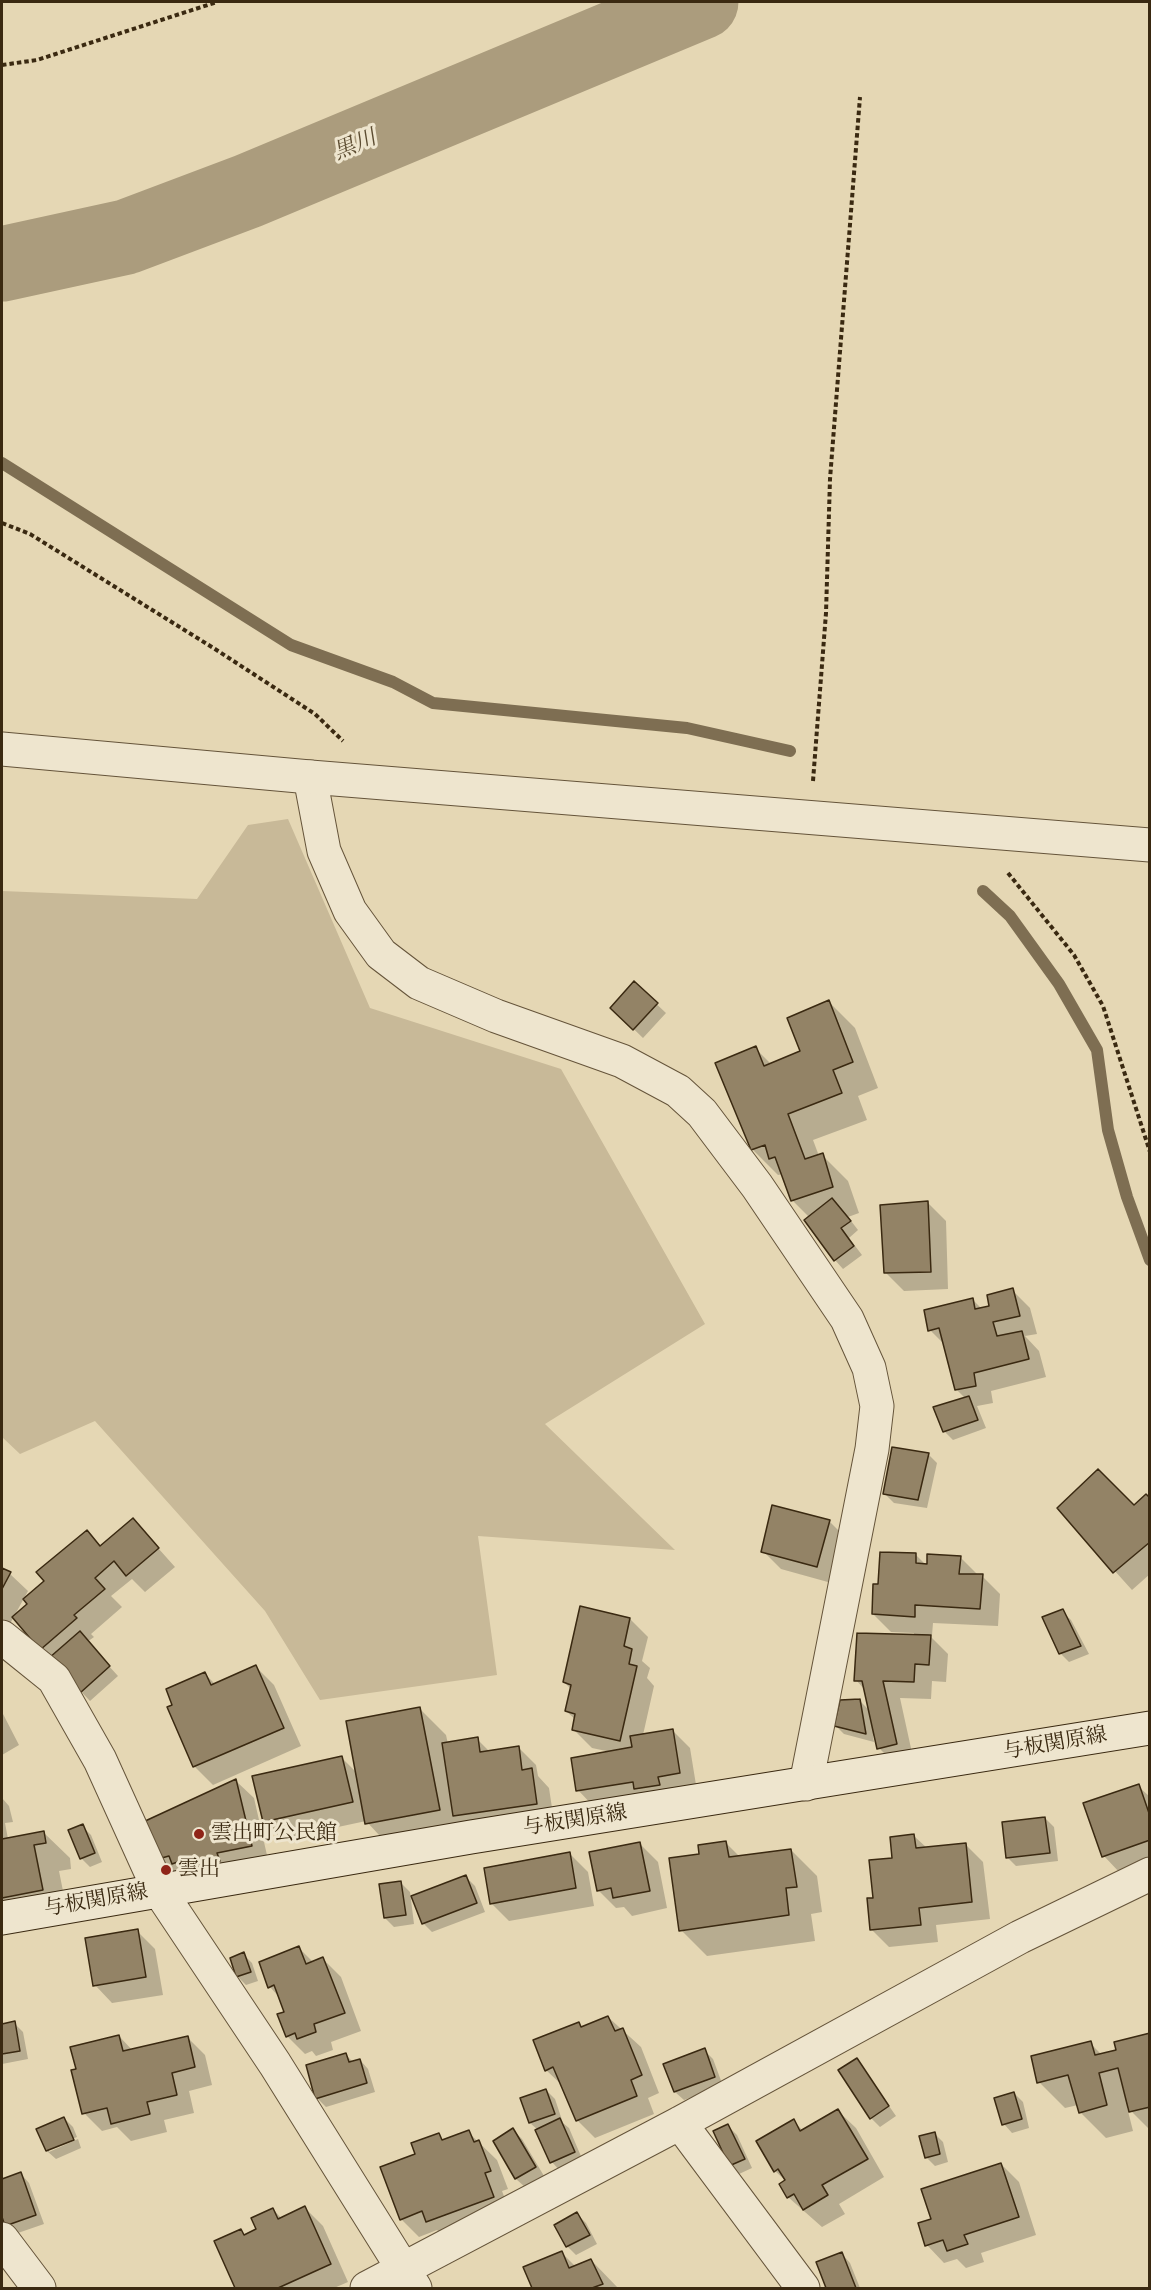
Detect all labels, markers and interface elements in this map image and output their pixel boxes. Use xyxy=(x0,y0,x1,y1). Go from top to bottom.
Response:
water label: 黒川 xyxy=(330,125,380,167)
street label: 与板関原線 xyxy=(1001,1722,1109,1766)
street label: 与板関原線 xyxy=(521,1800,629,1842)
place label: 雲出町公民館 xyxy=(211,1821,337,1847)
marker: 雲出町公民館 xyxy=(192,1827,206,1841)
place label: 雲出 xyxy=(178,1857,220,1883)
marker: 雲出 xyxy=(159,1863,173,1877)
street label: 与板関原線 xyxy=(42,1879,150,1923)

